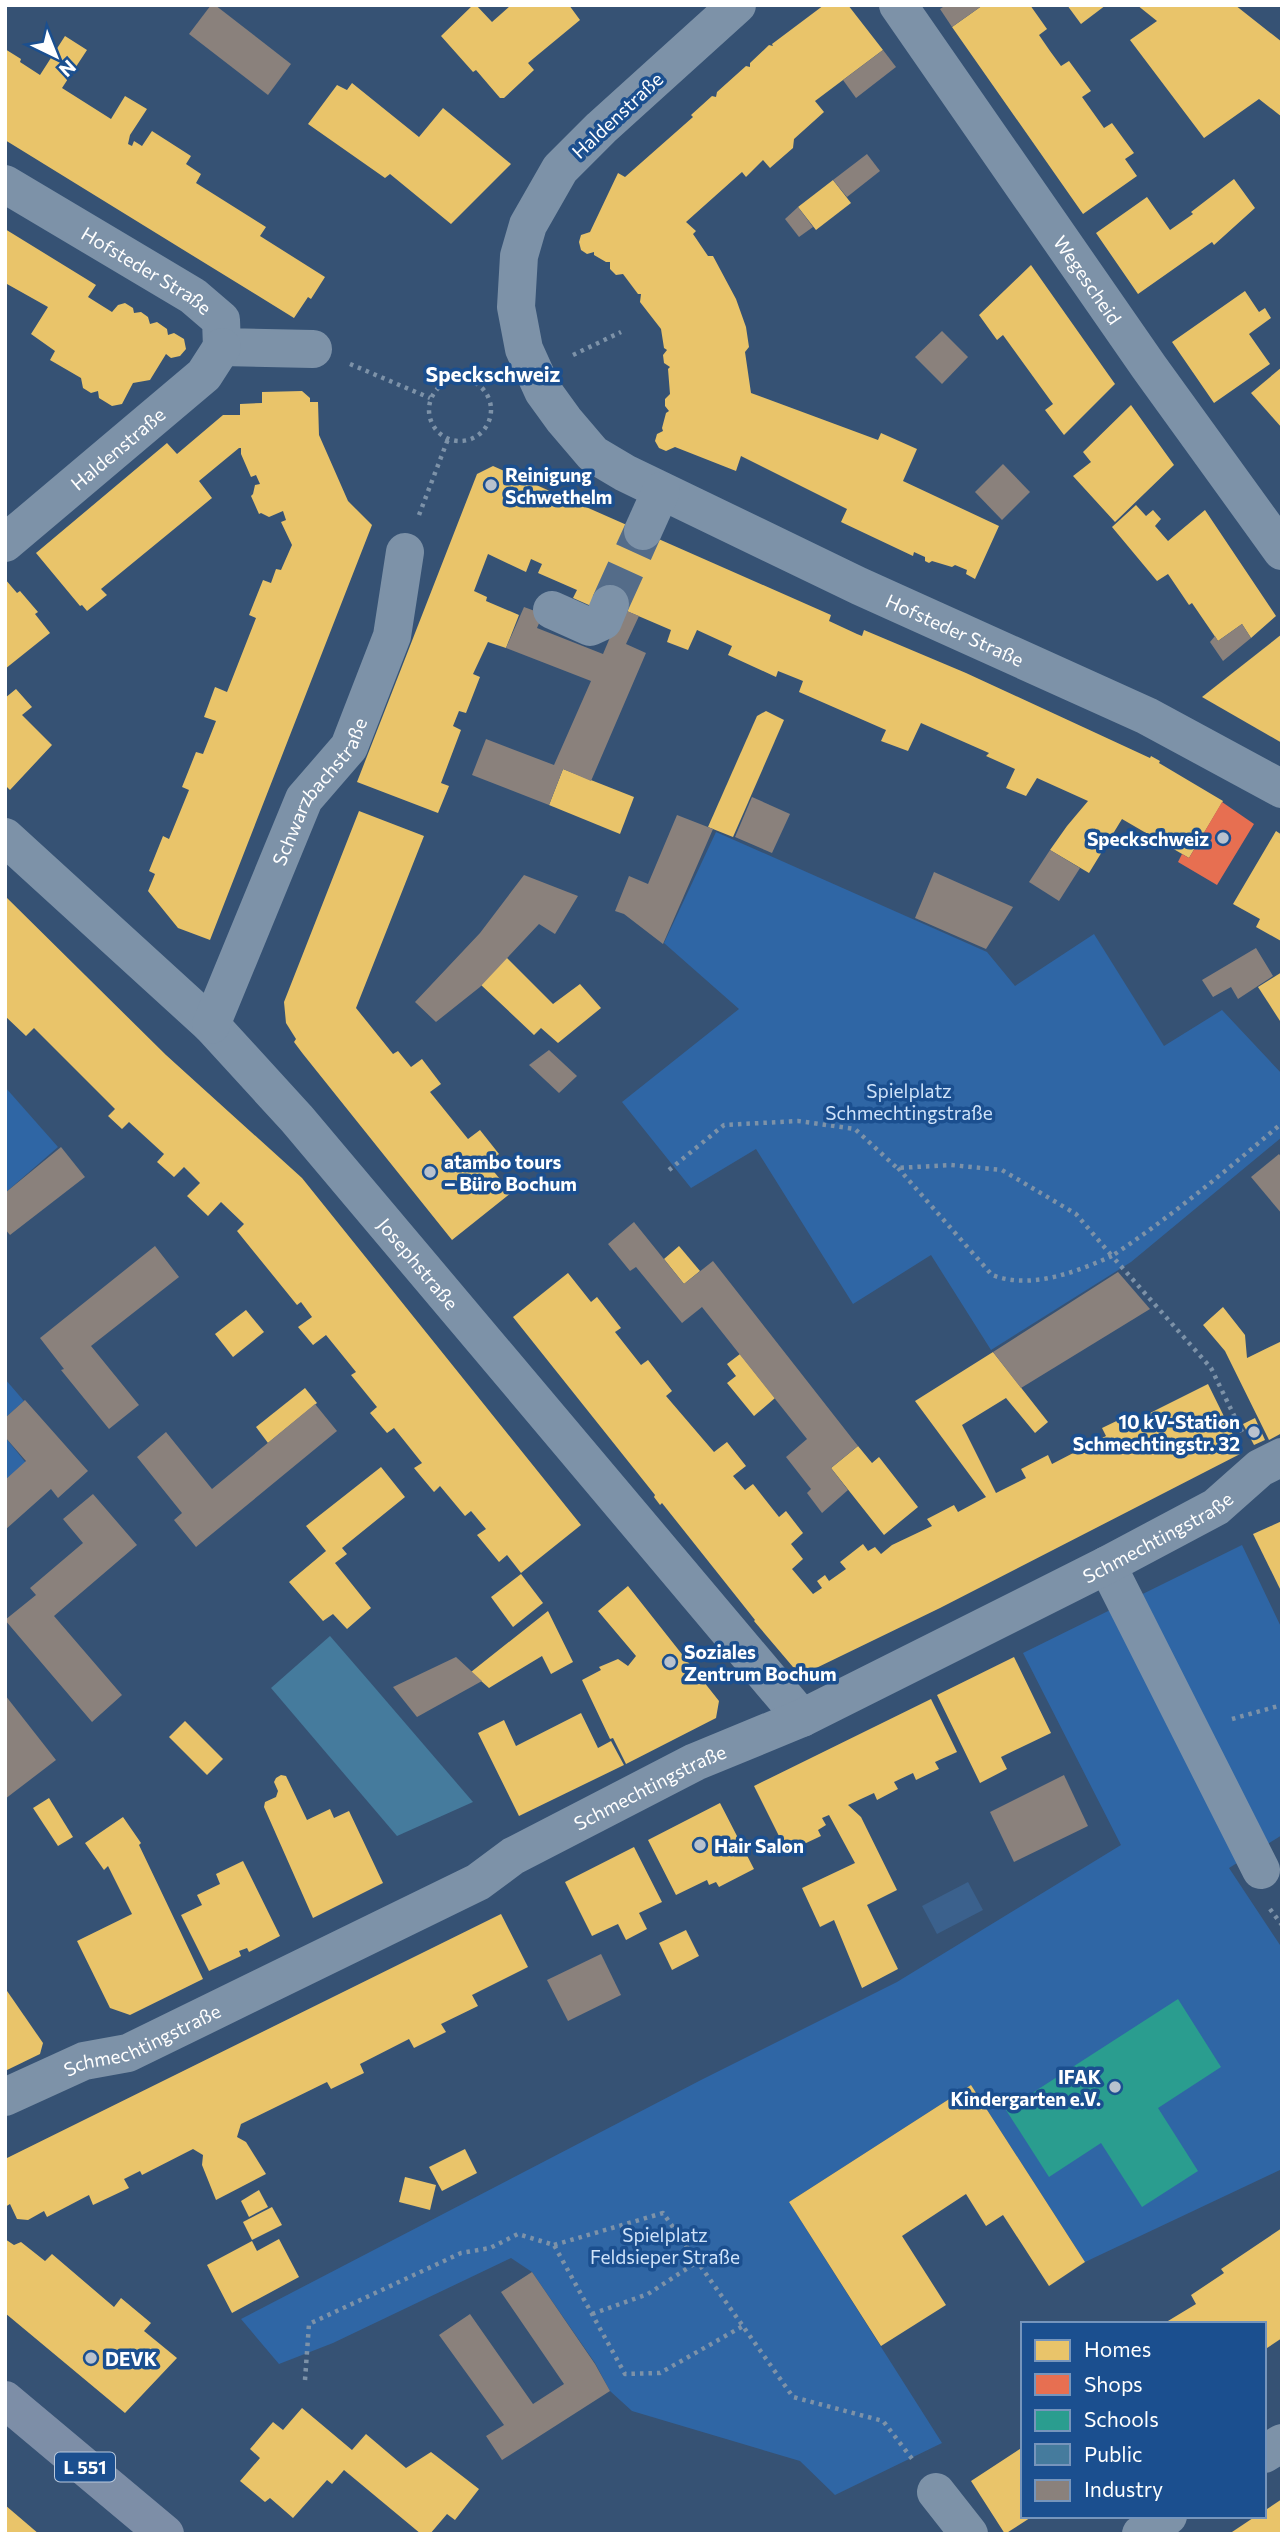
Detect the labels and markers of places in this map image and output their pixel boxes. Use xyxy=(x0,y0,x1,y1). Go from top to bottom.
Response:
place label: Reinigung Schwethelm xyxy=(505,463,612,508)
marker: Reinigung Schwethelm xyxy=(483,477,499,493)
place label: Speckschweiz xyxy=(1087,827,1209,850)
marker: Speckschweiz xyxy=(1215,830,1231,846)
place label: atambo tours – Büro Bochum xyxy=(444,1150,577,1195)
marker: atambo tours – Büro Bochum xyxy=(422,1164,438,1180)
place label: 10 kV-Station Schmechtingstr. 32 xyxy=(1073,1410,1240,1455)
marker: 10 kV-Station Schmechtingstr. 32 xyxy=(1246,1424,1262,1440)
place label: Soziales Zentrum Bochum xyxy=(684,1640,837,1685)
marker: Soziales Zentrum Bochum xyxy=(662,1654,678,1670)
place label: Hair Salon xyxy=(714,1834,804,1857)
marker: Hair Salon xyxy=(692,1837,708,1853)
place label: IFAK Kindergarten e.V. xyxy=(950,2065,1101,2110)
marker: IFAK Kindergarten e.V. xyxy=(1107,2079,1123,2095)
place label: DEVK xyxy=(105,2347,157,2370)
marker: DEVK xyxy=(83,2350,99,2366)

